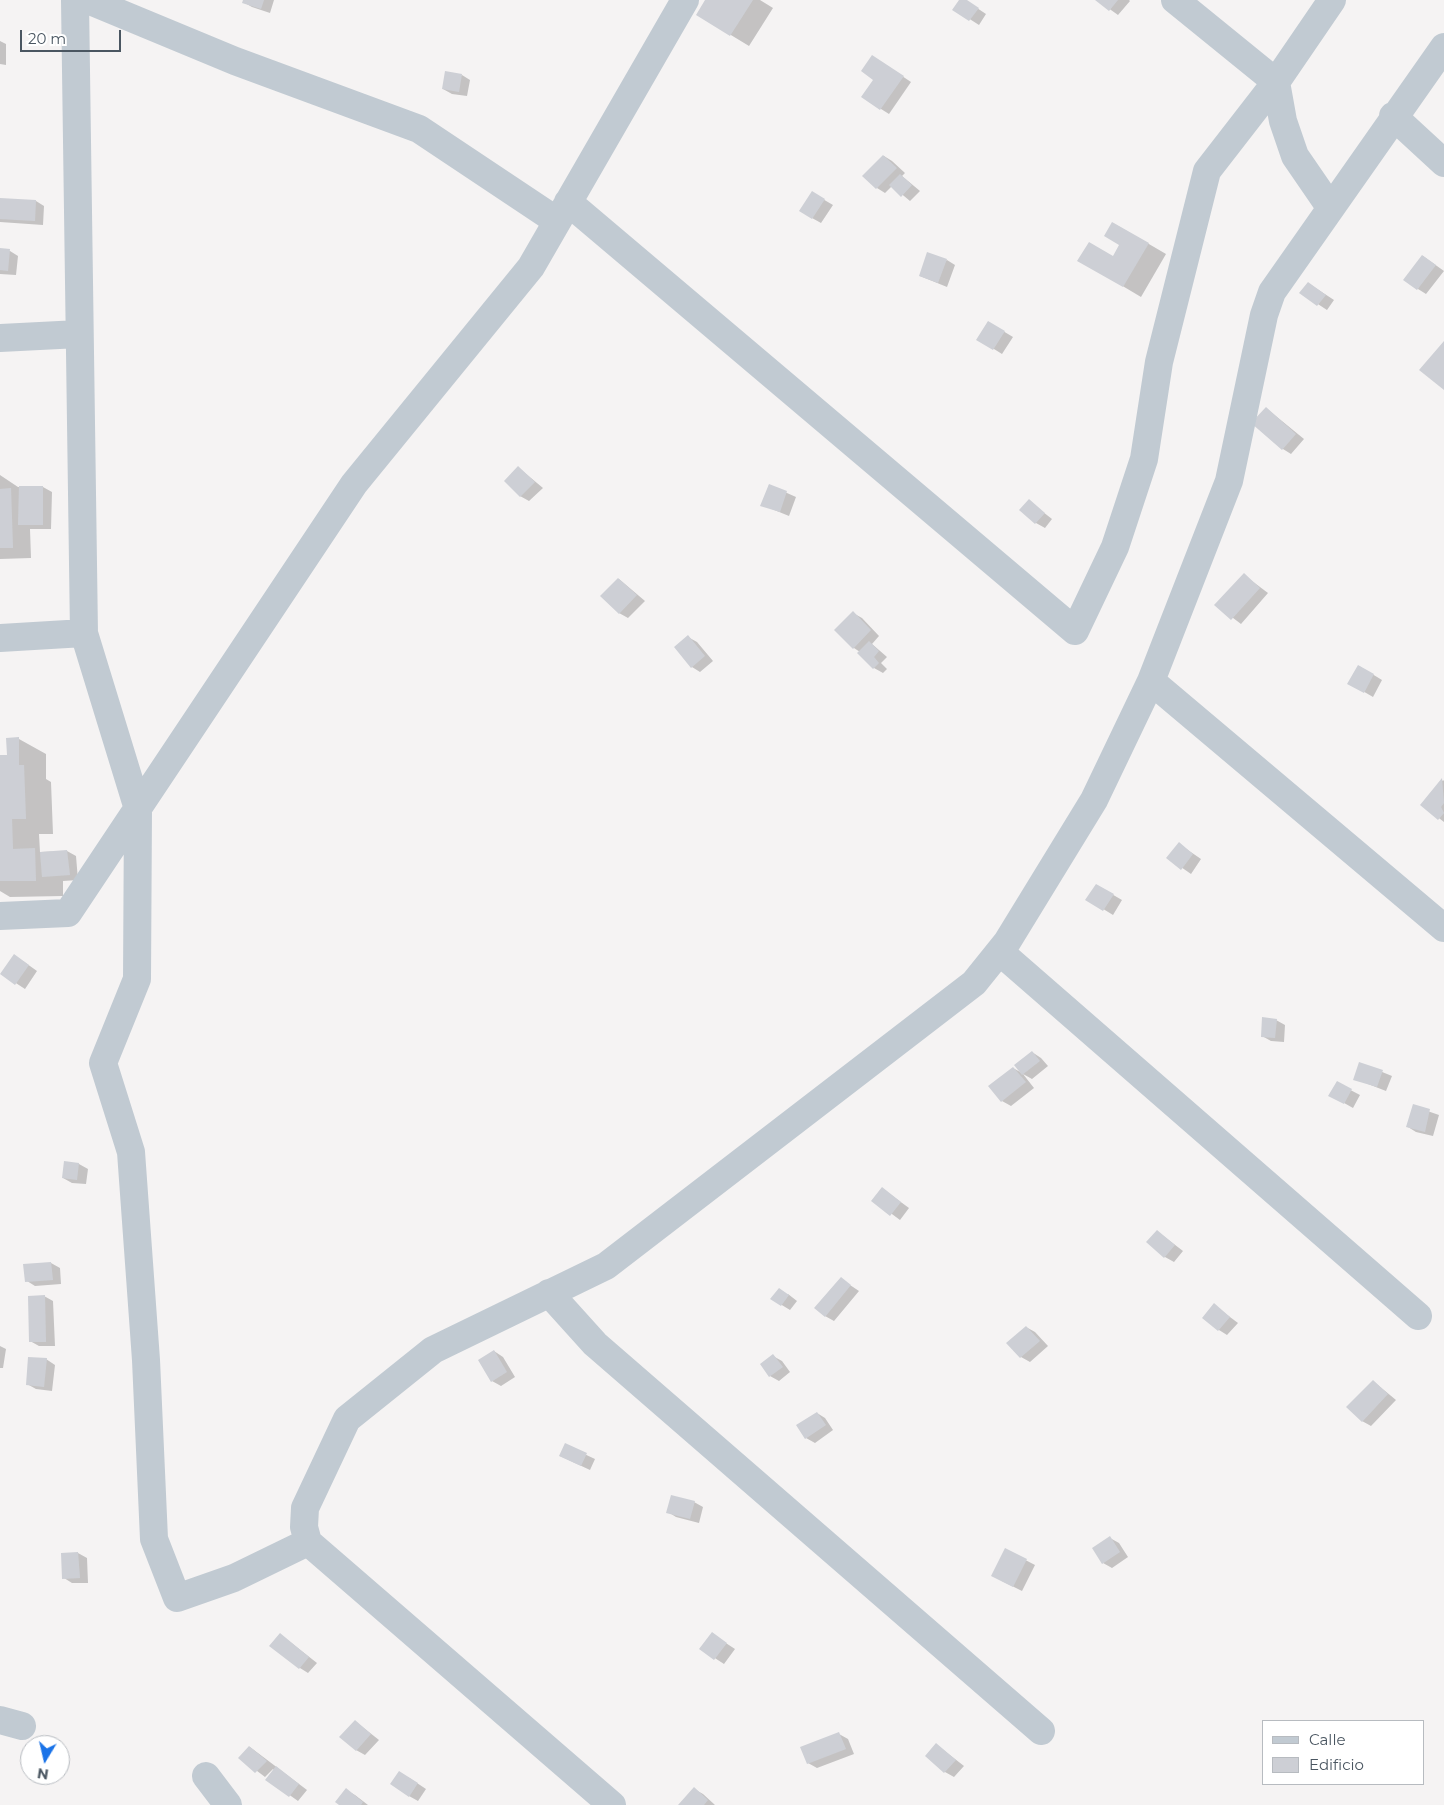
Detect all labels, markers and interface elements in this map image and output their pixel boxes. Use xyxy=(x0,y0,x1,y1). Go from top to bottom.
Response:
scale bar xyxy=(22,20,124,52)
text: 20 m xyxy=(28,29,66,48)
legend xyxy=(1262,1720,1424,1785)
text: Calle xyxy=(1309,1730,1346,1749)
north arrow xyxy=(20,1735,70,1785)
text: Edificio xyxy=(1309,1755,1364,1774)
text: N xyxy=(36,1764,50,1784)

